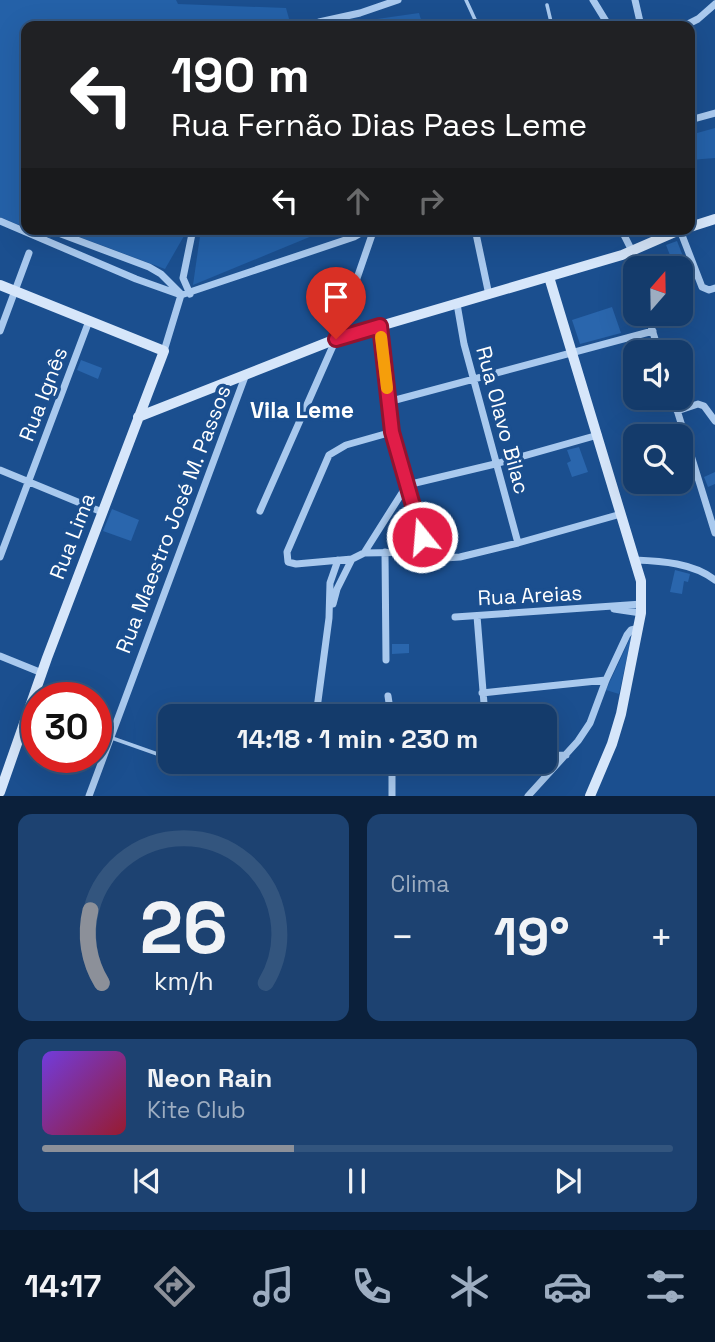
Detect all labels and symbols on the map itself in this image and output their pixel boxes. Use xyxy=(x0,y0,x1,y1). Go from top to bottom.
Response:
north arrow xyxy=(623,256,693,326)
pin xyxy=(306,267,366,339)
street label: Rua Ignês xyxy=(13,343,73,445)
street label: Rua Olavo Bilac xyxy=(470,343,536,497)
street label: Rua Maestro José M. Passos xyxy=(109,381,237,657)
district label: Vila Leme xyxy=(250,395,354,425)
street label: Rua Lima xyxy=(43,489,101,583)
position arrow xyxy=(385,500,459,574)
street label: Rua Areias xyxy=(477,579,583,611)
speed limit sign: 30 xyxy=(21,682,112,773)

